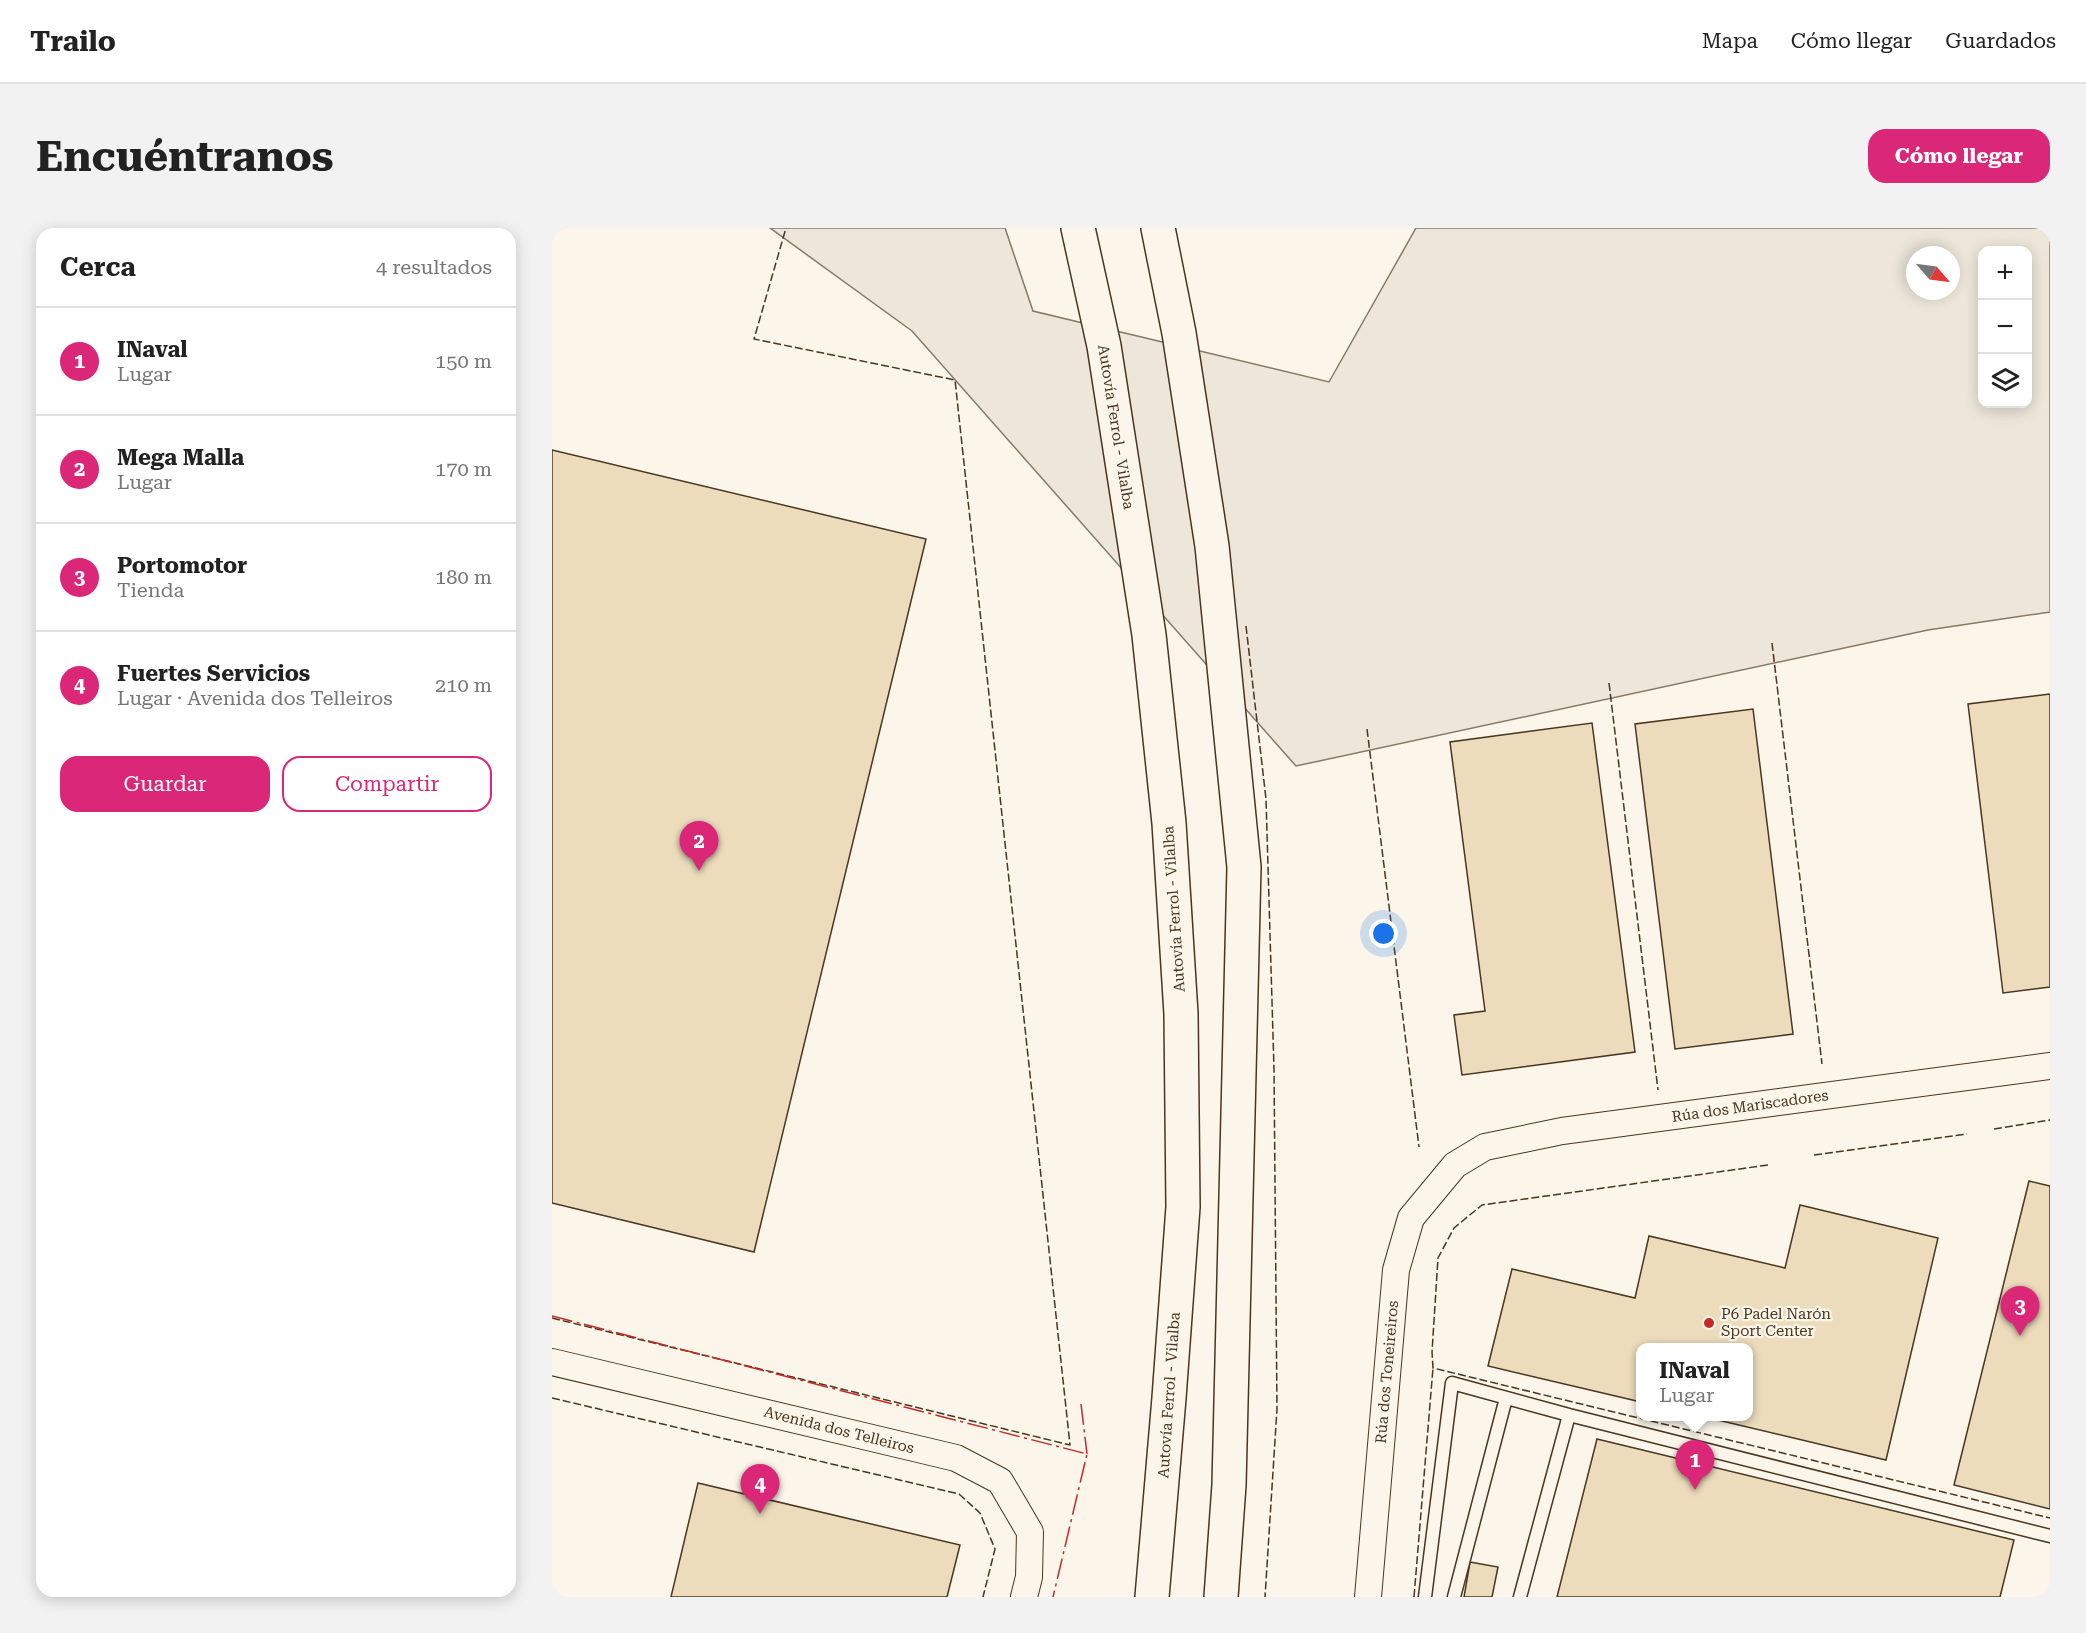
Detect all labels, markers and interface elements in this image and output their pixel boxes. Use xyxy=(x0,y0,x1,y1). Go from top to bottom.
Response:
text: Trailo xyxy=(30,25,116,58)
text: Mapa xyxy=(1702,29,1758,53)
text: Cómo llegar xyxy=(1791,29,1912,53)
text: Guardados xyxy=(1945,29,2056,53)
button: Cómo llegar xyxy=(1868,129,2050,183)
text: Encuéntranos xyxy=(36,132,334,181)
north arrow xyxy=(1906,246,1960,300)
map controls xyxy=(1978,246,2032,408)
button: + xyxy=(1978,246,2032,300)
text: Cerca xyxy=(60,252,136,282)
text: 4 resultados xyxy=(376,255,492,279)
button: − xyxy=(1978,300,2032,354)
text: INaval xyxy=(117,337,188,362)
street label: Autovía Ferrol - Vilalba xyxy=(1094,343,1138,511)
text: 1 xyxy=(74,349,85,373)
text: 150 m xyxy=(435,349,492,373)
button: layers xyxy=(1978,354,2032,408)
text: Lugar xyxy=(117,362,172,386)
text: Mega Malla xyxy=(117,445,244,470)
text: 2 xyxy=(74,457,85,481)
text: 170 m xyxy=(435,457,492,481)
text: Lugar xyxy=(117,470,172,494)
text: Portomotor xyxy=(117,553,247,578)
text: 3 xyxy=(74,565,85,589)
text: 180 m xyxy=(435,565,492,589)
text: Tienda xyxy=(117,578,184,602)
text: Fuertes Servicios xyxy=(117,661,310,686)
text: 4 xyxy=(74,673,85,697)
text: 210 m xyxy=(435,673,492,697)
text: Lugar · Avenida dos Telleiros xyxy=(117,686,393,710)
button: Guardar xyxy=(60,756,270,812)
button: Compartir xyxy=(282,756,492,812)
pin: 2 xyxy=(680,822,718,871)
street label: Autovía Ferrol - Vilalba xyxy=(1159,825,1189,993)
your location xyxy=(1369,919,1398,948)
street label: Rúa dos Mariscadores xyxy=(1670,1086,1830,1126)
pin: 3 xyxy=(2000,1286,2040,1336)
street label: Rúa dos Toneireiros xyxy=(1372,1300,1402,1444)
place label: P6 Padel Narón Sport Center xyxy=(1721,1305,1831,1340)
street label: Autovía Ferrol - Vilalba xyxy=(1154,1311,1184,1479)
marker: P6 Padel Narón Sport Center xyxy=(1702,1316,1716,1330)
popup xyxy=(1636,1343,1753,1421)
text: INaval xyxy=(1659,1358,1730,1383)
text: Lugar xyxy=(1659,1383,1714,1407)
street label: Avenida dos Telleiros xyxy=(762,1403,916,1457)
pin: 1 xyxy=(1676,1440,1714,1490)
pin: 4 xyxy=(740,1464,780,1514)

